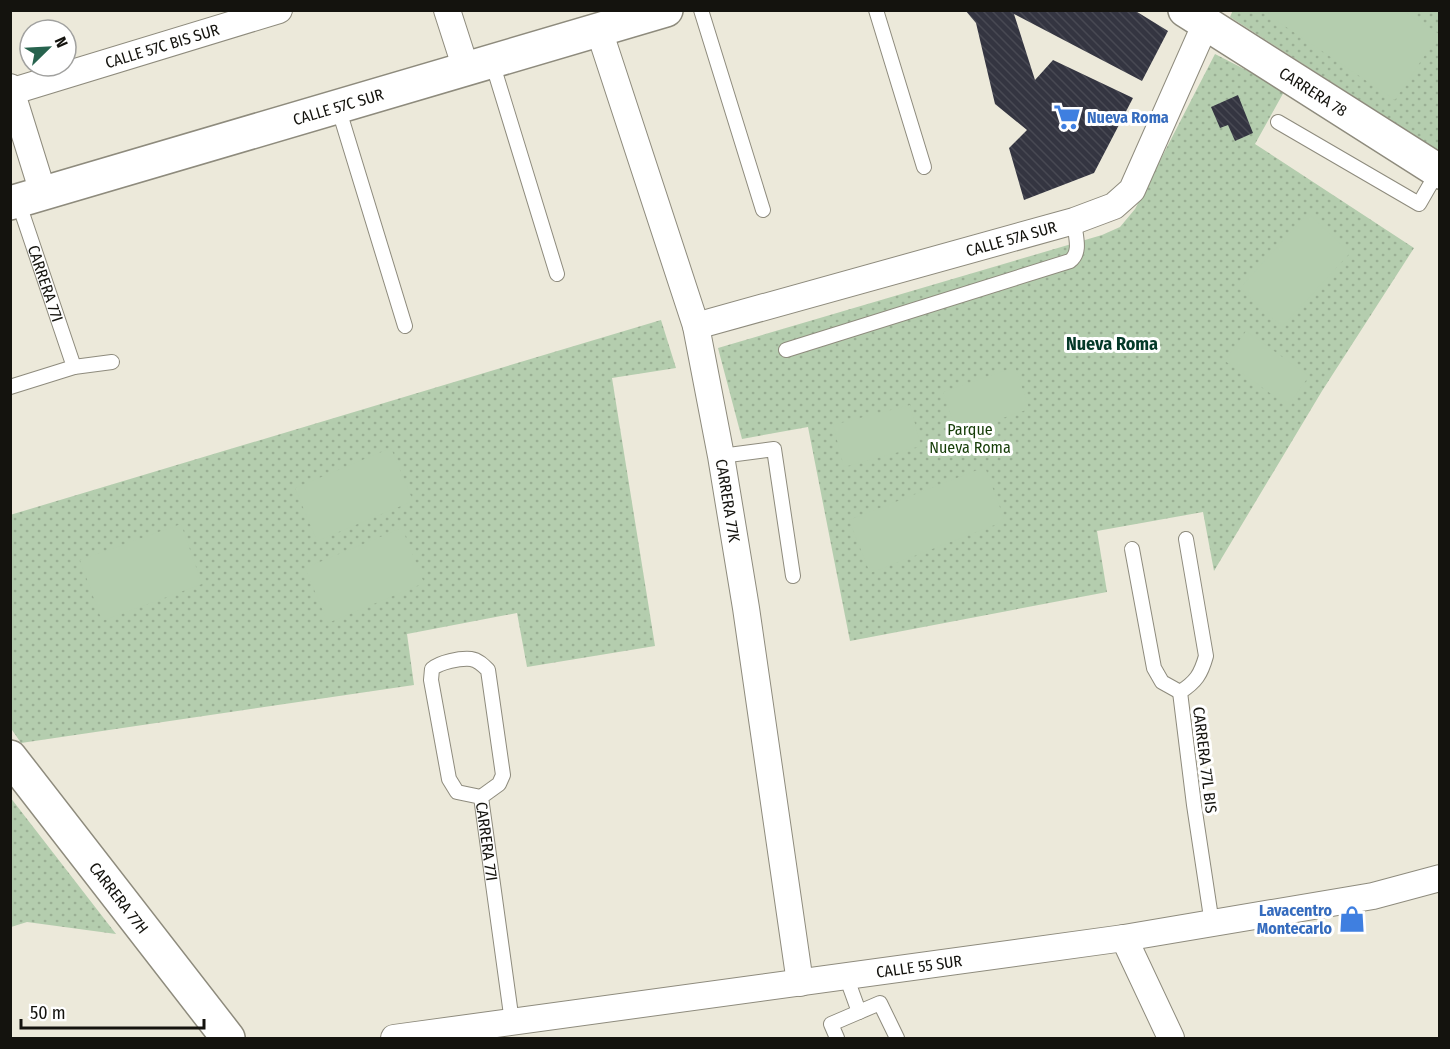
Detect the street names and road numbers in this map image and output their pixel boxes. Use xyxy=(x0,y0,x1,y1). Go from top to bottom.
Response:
street label: CALLE 57C BIS SUR xyxy=(103,19,222,72)
street label: CARRERA 78 xyxy=(1276,63,1351,120)
street label: CALLE 57C SUR xyxy=(291,84,386,129)
street label: CALLE 57A SUR xyxy=(964,217,1059,260)
street label: CARRERA 77I xyxy=(24,243,68,324)
street label: CARRERA 77K xyxy=(712,458,745,544)
street label: CARRERA 77L BIS xyxy=(1189,706,1221,814)
street label: CARRERA 77I xyxy=(472,801,502,882)
street label: CARRERA 77H xyxy=(85,858,153,937)
street label: CALLE 55 SUR xyxy=(875,951,964,981)

